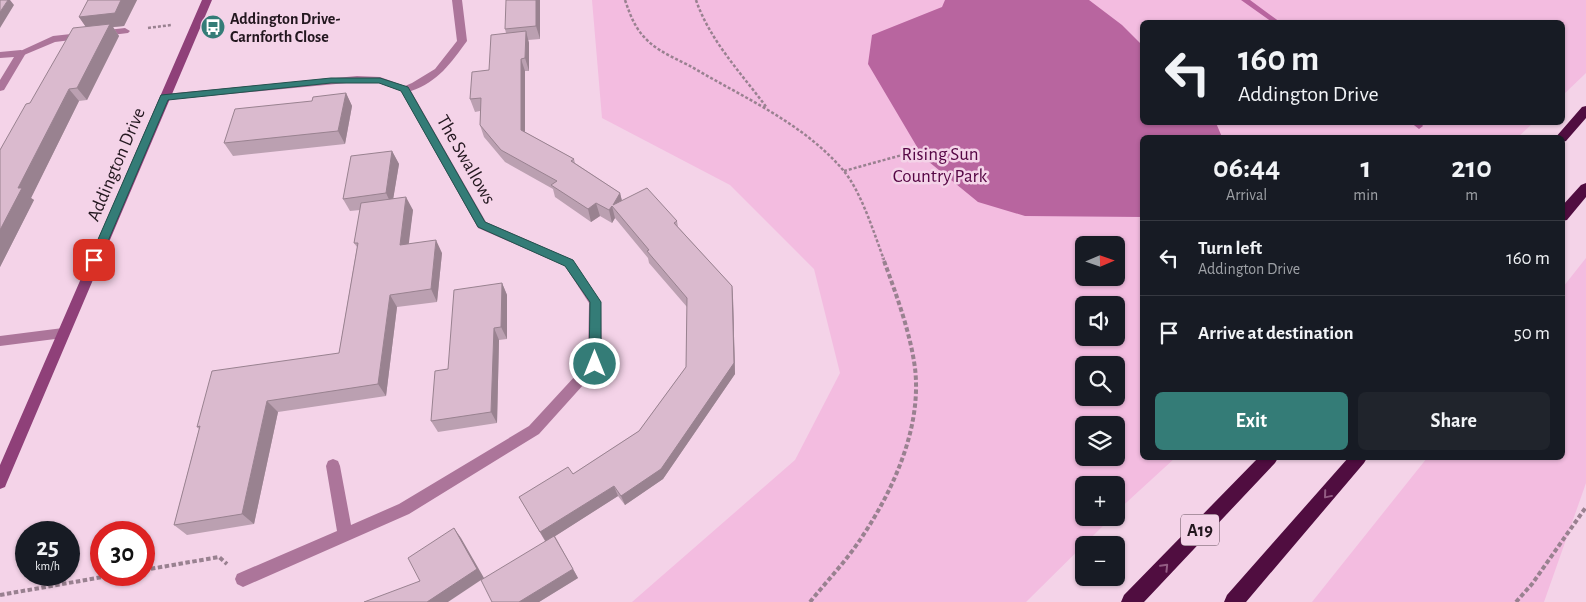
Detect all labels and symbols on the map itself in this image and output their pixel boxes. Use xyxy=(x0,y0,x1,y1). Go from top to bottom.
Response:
place label: Addington Drive- Carnforth Close xyxy=(230,11,340,45)
bus stop icon: Addington Drive- Carnforth Close xyxy=(200,14,226,40)
street label: Addington Drive xyxy=(84,105,149,224)
street label: The Swallows xyxy=(433,112,499,207)
park label: Rising Sun Country Park xyxy=(893,145,988,186)
north arrow xyxy=(1075,236,1125,286)
pin xyxy=(73,239,115,281)
position arrow xyxy=(568,337,620,389)
one-way arrow xyxy=(1324,489,1333,498)
road number: A19 xyxy=(1181,514,1219,546)
speed limit sign: 30 xyxy=(90,521,155,586)
one-way arrow xyxy=(1159,563,1168,572)

